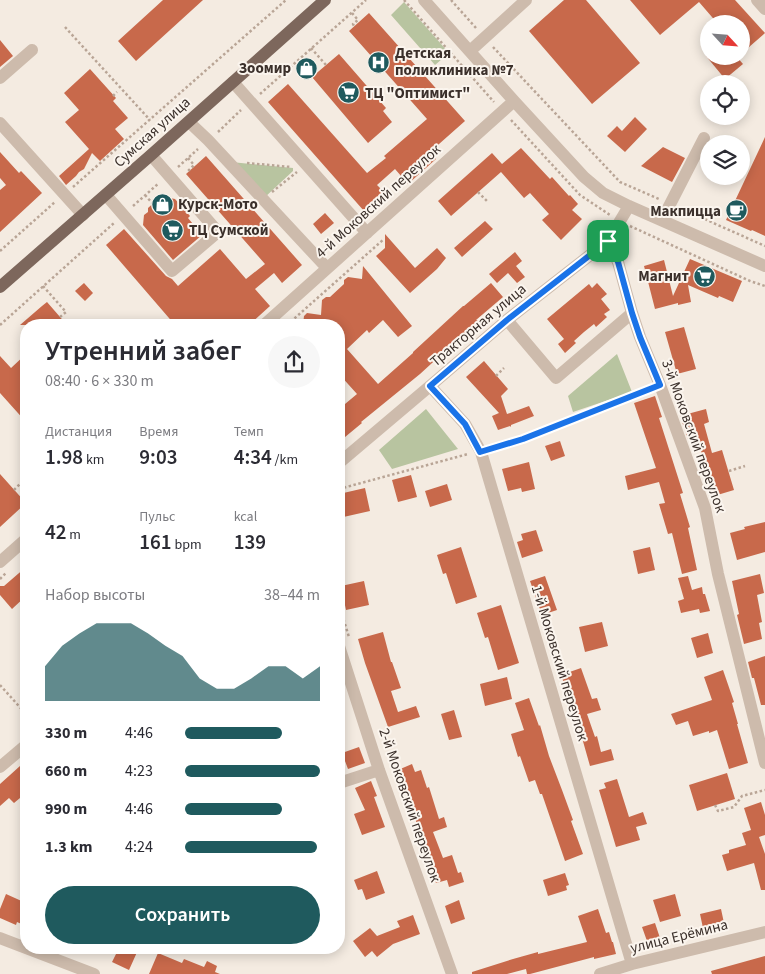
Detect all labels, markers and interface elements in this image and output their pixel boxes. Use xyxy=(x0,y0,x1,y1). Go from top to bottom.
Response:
north arrow xyxy=(700,15,750,65)
map controls xyxy=(700,15,750,185)
place label: Детская поликлиника №7 xyxy=(395,43,514,81)
hospital icon: Детская поликлиника №7 xyxy=(367,50,391,74)
shop icon: Зоомир xyxy=(295,56,319,80)
place label: Зоомир xyxy=(239,58,291,79)
button: locate xyxy=(700,75,750,125)
supermarket icon: ТЦ "Оптимист" xyxy=(337,81,361,105)
place label: ТЦ "Оптимист" xyxy=(365,83,470,104)
street label: Сумская улица xyxy=(109,92,195,172)
button: layers xyxy=(700,135,750,185)
street label: 4-й Моковский переулок xyxy=(311,139,446,263)
shop icon: Курск-Мото xyxy=(150,192,174,216)
place label: Курск-Мото xyxy=(178,194,258,215)
cafe icon: Макпицца xyxy=(725,199,749,223)
place label: Макпицца xyxy=(650,201,721,222)
supermarket icon: ТЦ Сумской xyxy=(161,218,185,242)
place label: ТЦ Сумской xyxy=(189,220,268,241)
pin xyxy=(587,220,629,262)
icon: arrive xyxy=(594,227,622,255)
supermarket icon: Магнит xyxy=(693,264,717,288)
place label: Магнит xyxy=(638,266,689,287)
street label: Тракторная улица xyxy=(426,279,531,372)
text: Утренний забег xyxy=(45,331,242,371)
button: share xyxy=(268,336,320,388)
street label: 3-й Моковский переулок xyxy=(656,357,731,516)
text: 08:40 · 6 × 330 m xyxy=(45,370,154,392)
text: Дистанция xyxy=(45,422,112,442)
text: Время xyxy=(139,422,178,442)
text: Темп xyxy=(234,422,264,442)
text: 1.98 xyxy=(45,442,83,472)
text: 9:03 xyxy=(139,442,177,472)
text: 4:34 xyxy=(234,442,272,472)
text: km xyxy=(83,450,104,470)
text: /km xyxy=(272,450,298,470)
text: Пульс xyxy=(139,507,176,527)
text: kcal xyxy=(234,507,257,527)
text: 42 xyxy=(45,517,67,547)
text: m xyxy=(67,525,81,545)
text: 161 xyxy=(139,527,172,557)
text: 139 xyxy=(234,527,266,557)
text: bpm xyxy=(172,535,202,555)
street label: 1-й Моковский переулок xyxy=(526,583,593,744)
text: Набор высоты xyxy=(45,584,145,606)
text: 38–44 m xyxy=(264,584,320,606)
text: 330 m xyxy=(45,722,87,744)
text: 4:46 xyxy=(125,722,153,744)
street label: 2-й Моковский переулок xyxy=(373,725,446,886)
text: 660 m xyxy=(45,760,87,782)
text: 4:23 xyxy=(125,760,153,782)
text: 990 m xyxy=(45,798,87,820)
text: 4:46 xyxy=(125,798,153,820)
text: 1.3 km xyxy=(45,836,92,858)
text: 4:24 xyxy=(125,836,153,858)
button: Сохранить xyxy=(45,886,320,944)
street label: улица Ерёмина xyxy=(628,914,730,959)

